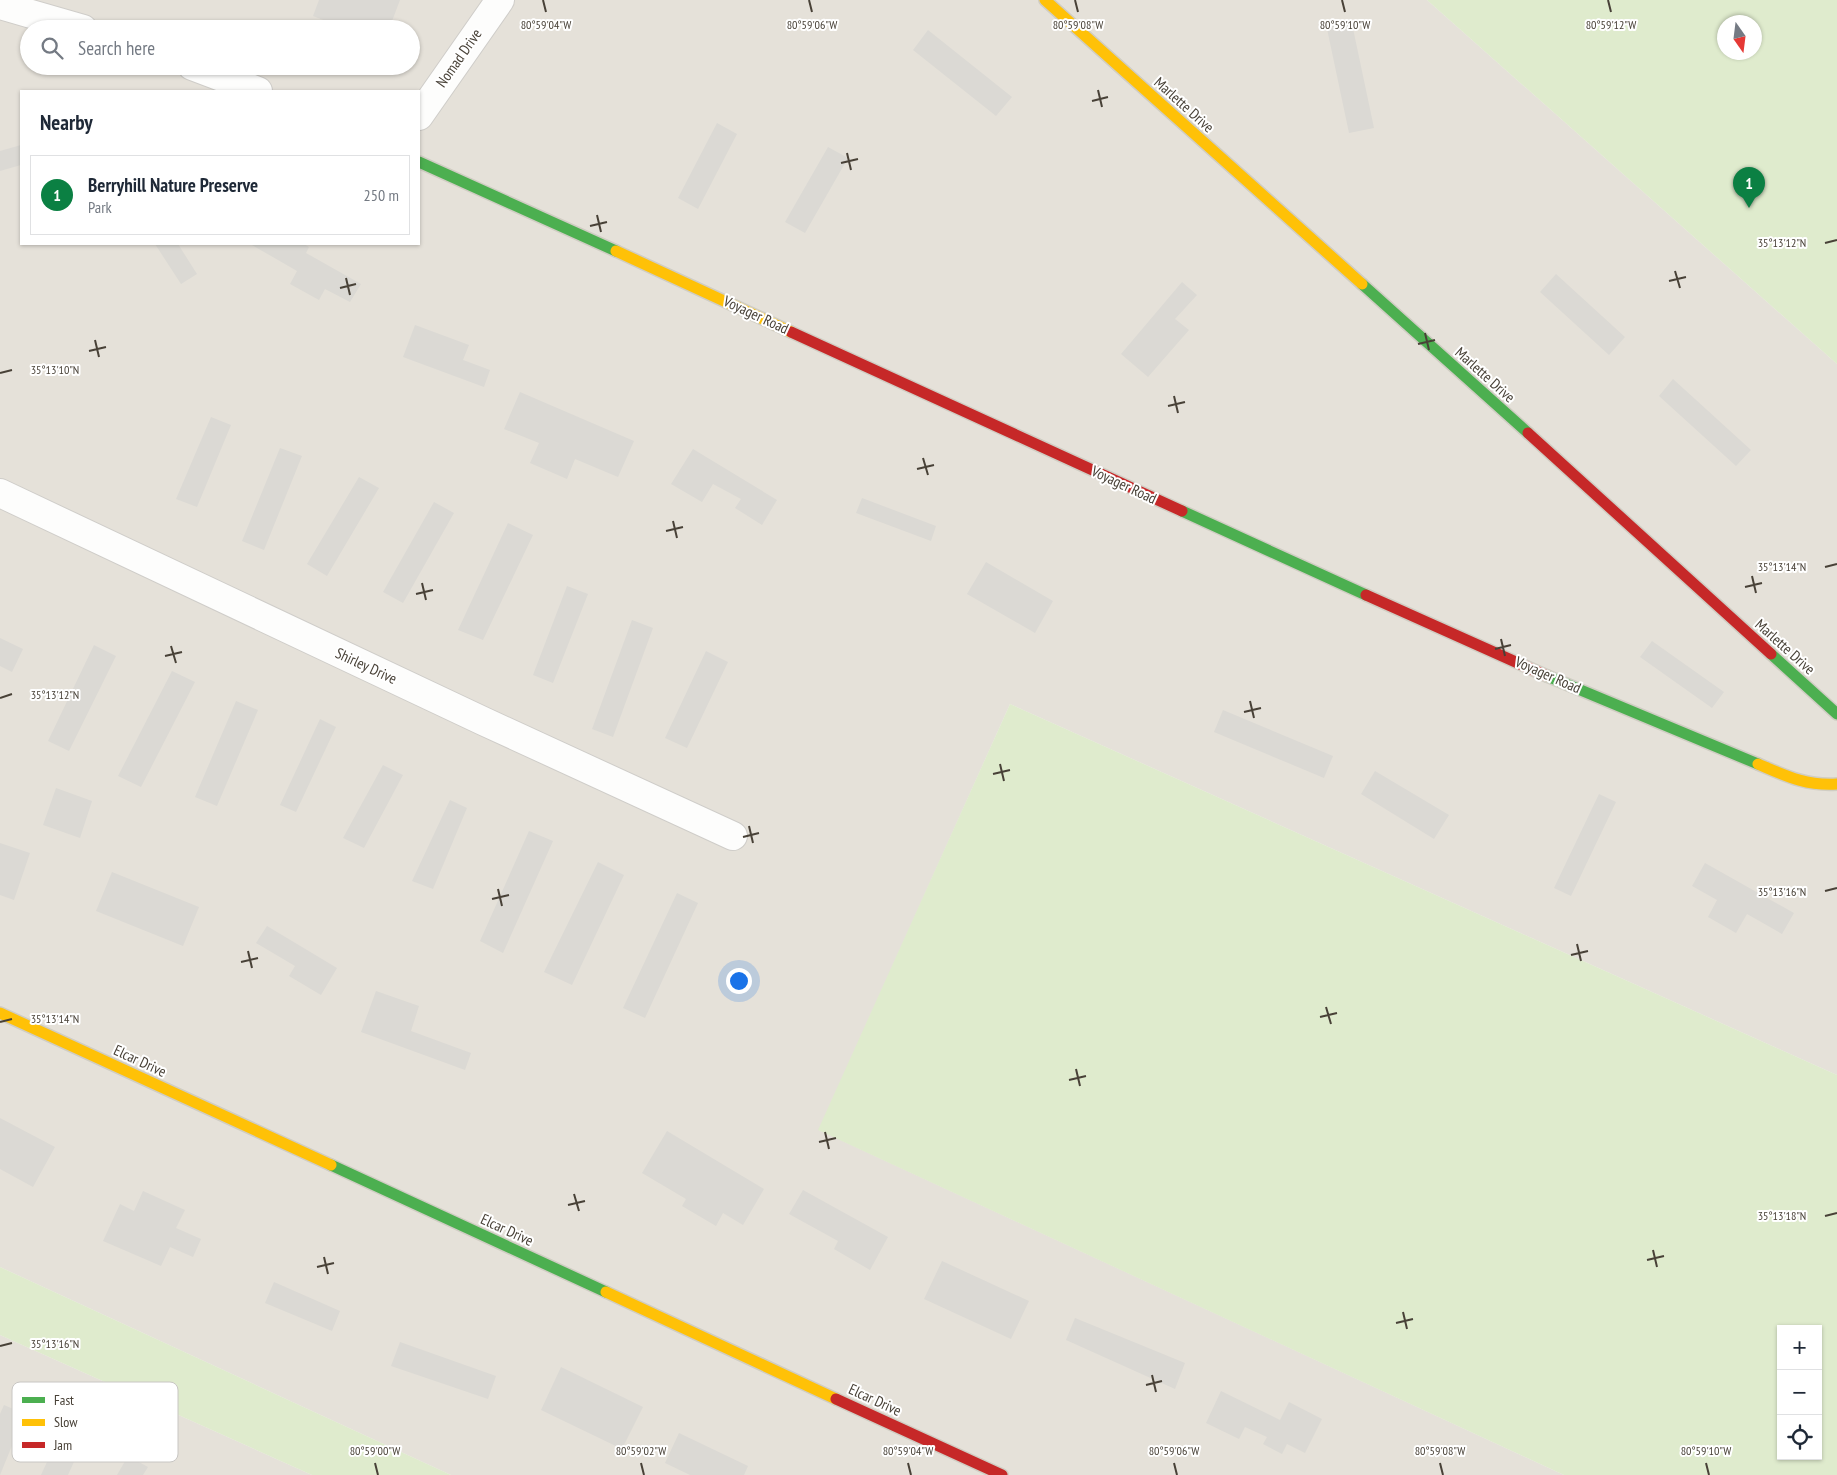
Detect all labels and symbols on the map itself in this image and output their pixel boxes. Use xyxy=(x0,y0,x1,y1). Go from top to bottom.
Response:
north arrow xyxy=(1717,15,1762,60)
text: 80°59'04"W xyxy=(521,17,571,32)
text: 80°59'06"W xyxy=(787,17,837,32)
text: 80°59'08"W xyxy=(1053,17,1103,32)
text: 80°59'10"W xyxy=(1320,17,1370,32)
text: 80°59'12"W xyxy=(1586,17,1636,32)
street label: Nomad Drive xyxy=(432,25,486,91)
street label: Marlette Drive xyxy=(1150,73,1218,136)
pin: 1 xyxy=(1733,167,1765,208)
text: 35°13'12"N xyxy=(1758,235,1806,250)
street label: Voyager Road xyxy=(720,291,792,338)
street label: Marlette Drive xyxy=(1451,343,1519,406)
text: 35°13'10"N xyxy=(31,362,79,377)
street label: Voyager Road xyxy=(1088,461,1160,508)
text: 35°13'14"N xyxy=(1758,559,1806,574)
street label: Marlette Drive xyxy=(1751,615,1819,678)
street label: Shirley Drive xyxy=(333,643,400,688)
street label: Voyager Road xyxy=(1512,651,1584,697)
text: 35°13'12"N xyxy=(31,687,79,702)
text: 35°13'16"N xyxy=(1758,884,1806,899)
your location xyxy=(726,968,752,994)
text: 35°13'14"N xyxy=(31,1011,79,1026)
street label: Elcar Drive xyxy=(111,1040,170,1081)
text: 35°13'18"N xyxy=(1758,1208,1806,1223)
street label: Elcar Drive xyxy=(478,1209,537,1250)
text: 35°13'16"N xyxy=(31,1336,79,1351)
street label: Elcar Drive xyxy=(846,1379,905,1420)
legend xyxy=(12,1382,178,1462)
text: Fast xyxy=(54,1391,74,1409)
text: Slow xyxy=(54,1413,78,1431)
text: Jam xyxy=(53,1436,72,1454)
text: 80°59'00"W xyxy=(350,1443,400,1458)
text: 80°59'02"W xyxy=(616,1443,666,1458)
text: 80°59'04"W xyxy=(883,1443,933,1458)
text: 80°59'06"W xyxy=(1149,1443,1199,1458)
text: 80°59'08"W xyxy=(1415,1443,1465,1458)
text: 80°59'10"W xyxy=(1681,1443,1731,1458)

